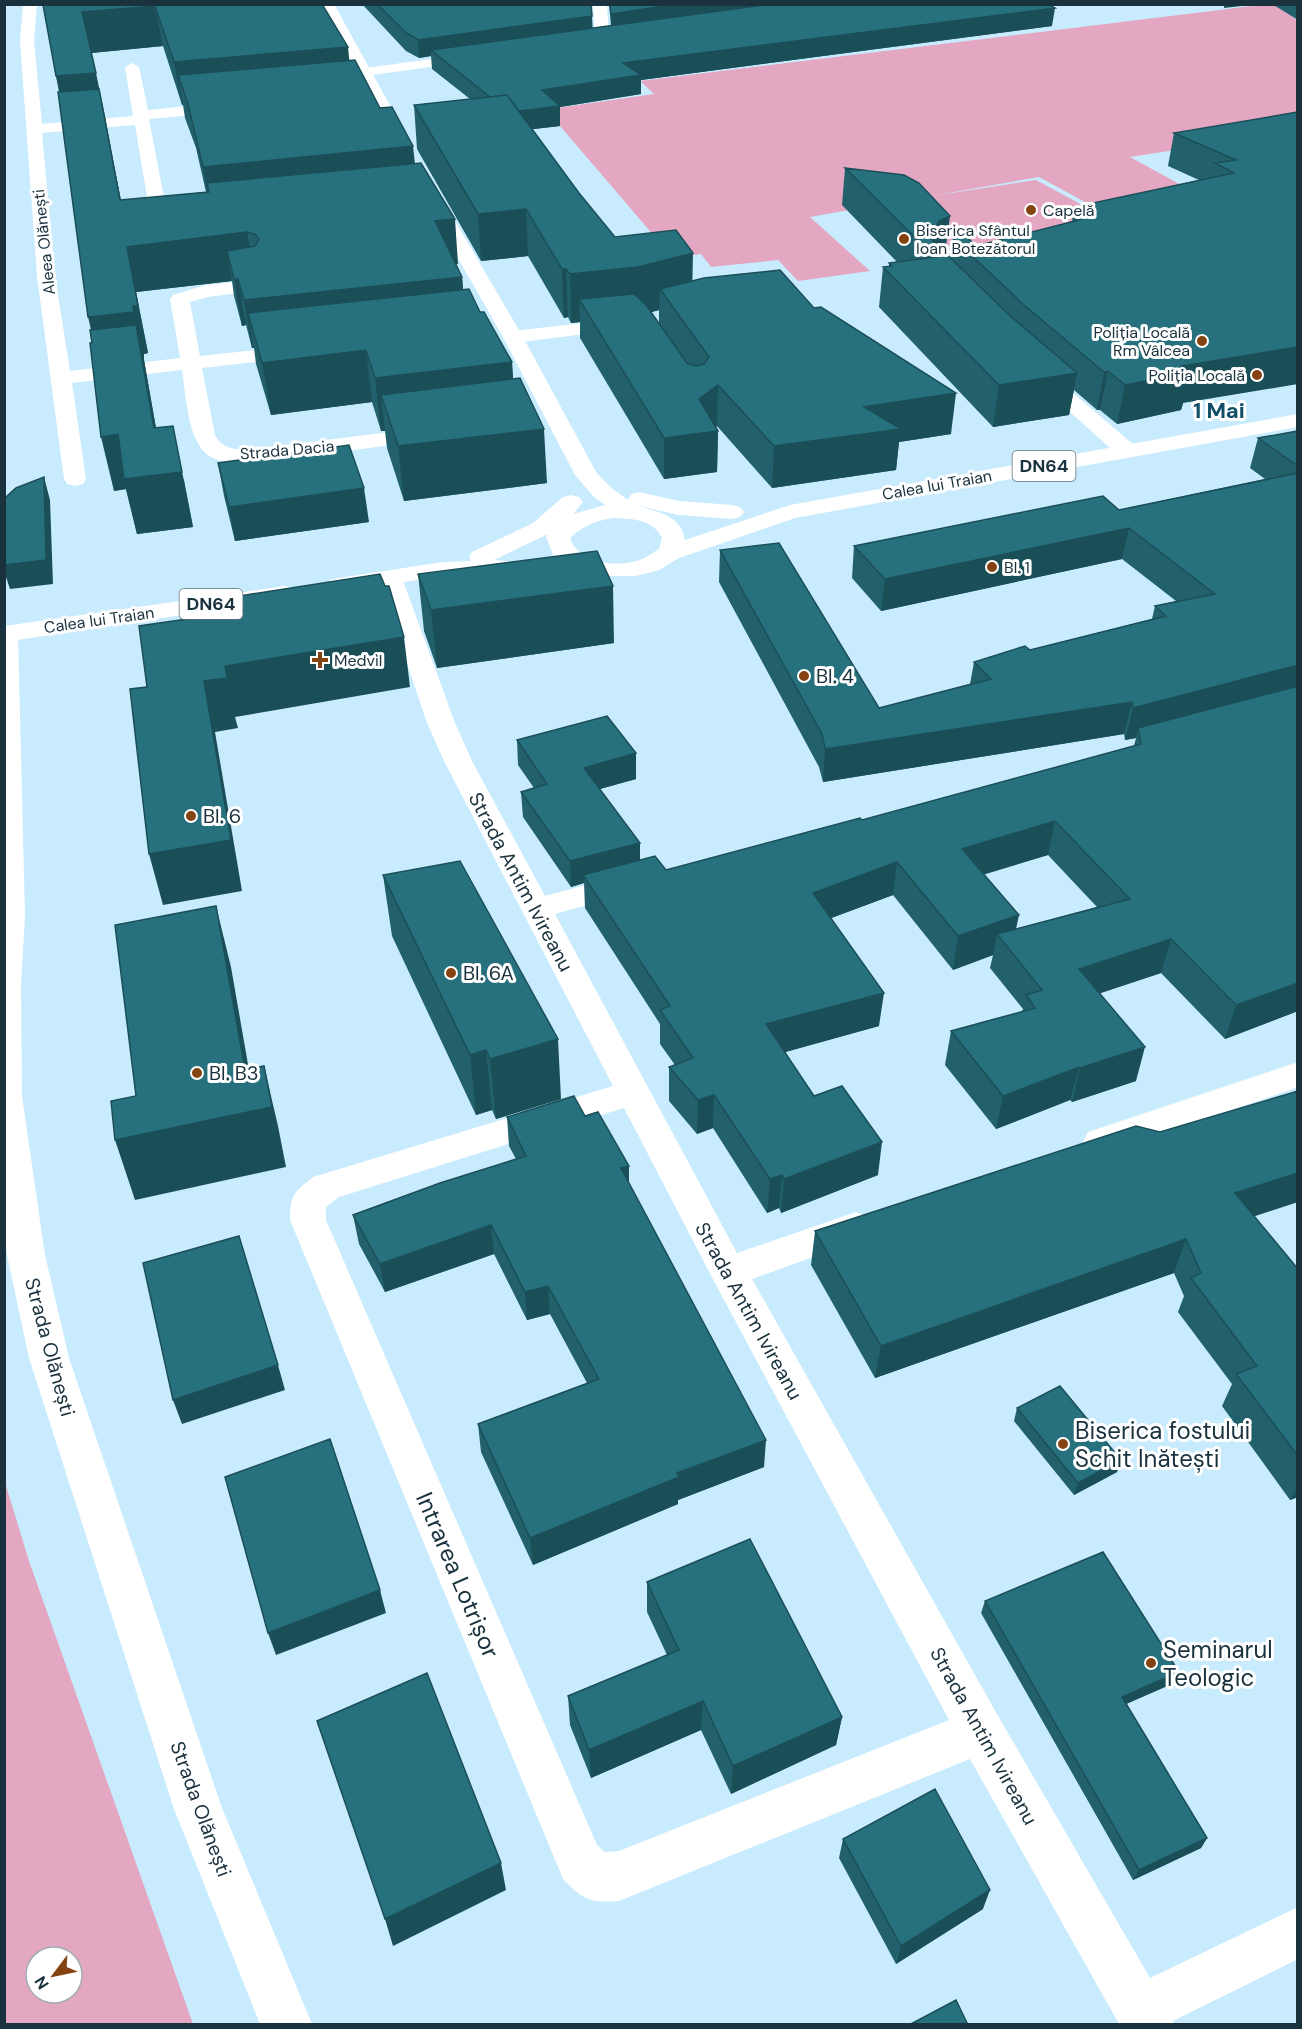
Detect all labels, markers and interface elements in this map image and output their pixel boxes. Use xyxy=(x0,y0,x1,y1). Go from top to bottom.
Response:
street label: Aleea Olănești xyxy=(28,188,60,296)
place label: Capelă xyxy=(1043,200,1095,221)
marker: Capelă xyxy=(1024,203,1038,217)
place label: Biserica Sfântul Ioan Botezătorul xyxy=(916,220,1035,259)
marker: Biserica Sfântul Ioan Botezătorul xyxy=(897,232,911,246)
place label: Poliția Locală Rm Vâlcea xyxy=(1094,322,1190,361)
marker: Poliția Locală Rm Vâlcea xyxy=(1195,334,1209,348)
place label: Poliția Locală xyxy=(1149,365,1245,386)
marker: Poliția Locală xyxy=(1250,368,1264,382)
district label: 1 Mai xyxy=(1193,396,1245,425)
street label: Strada Dacia xyxy=(239,435,335,465)
road number: DN64 xyxy=(1012,451,1076,481)
street label: Calea lui Traian xyxy=(880,465,994,505)
place label: Bl. 1 xyxy=(1004,557,1030,578)
marker: Bl. 1 xyxy=(985,560,999,574)
road number: DN64 xyxy=(180,589,242,619)
street label: Calea lui Traian xyxy=(43,602,155,638)
place label: Medvil xyxy=(334,650,382,671)
marker: Medvil xyxy=(311,651,329,669)
place label: Bl. 4 xyxy=(816,663,854,689)
marker: Bl. 4 xyxy=(797,669,811,683)
street label: Strada Antim Ivireanu xyxy=(463,788,579,976)
place label: Bl. 6 xyxy=(203,803,241,829)
marker: Bl. 6 xyxy=(184,809,198,823)
place label: Bl. 6A xyxy=(463,960,514,986)
marker: Bl. 6A xyxy=(444,966,458,980)
place label: Bl. B3 xyxy=(209,1060,259,1086)
marker: Bl. B3 xyxy=(190,1066,204,1080)
street label: Strada Antim Ivireanu xyxy=(689,1218,809,1404)
street label: Strada Olănești xyxy=(19,1275,81,1419)
place label: Biserica fostului Schit Inătești xyxy=(1075,1415,1250,1474)
marker: Biserica fostului Schit Inătești xyxy=(1056,1437,1070,1451)
street label: Intrarea Lotrișor xyxy=(409,1487,507,1663)
place label: Seminarul Teologic xyxy=(1163,1634,1273,1693)
street label: Strada Antim Ivireanu xyxy=(924,1643,1044,1829)
marker: Seminarul Teologic xyxy=(1144,1656,1158,1670)
street label: Strada Olănești xyxy=(164,1738,238,1880)
north arrow xyxy=(24,1945,84,2005)
text: N xyxy=(30,1972,54,1993)

